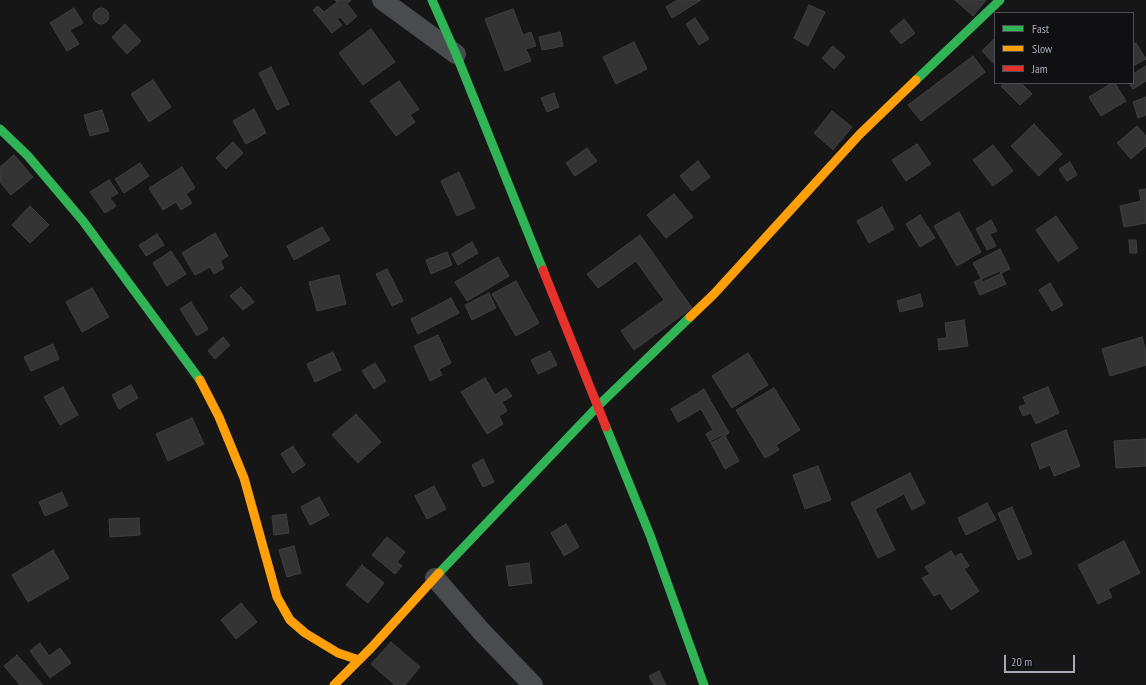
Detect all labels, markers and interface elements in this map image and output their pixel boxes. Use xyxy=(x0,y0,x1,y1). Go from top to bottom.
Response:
legend xyxy=(994,12,1134,84)
text: Fast xyxy=(1032,21,1049,36)
text: Slow xyxy=(1032,41,1052,56)
text: Jam xyxy=(1032,61,1048,76)
scale bar xyxy=(1006,647,1077,673)
text: 20 m xyxy=(1011,654,1032,669)

